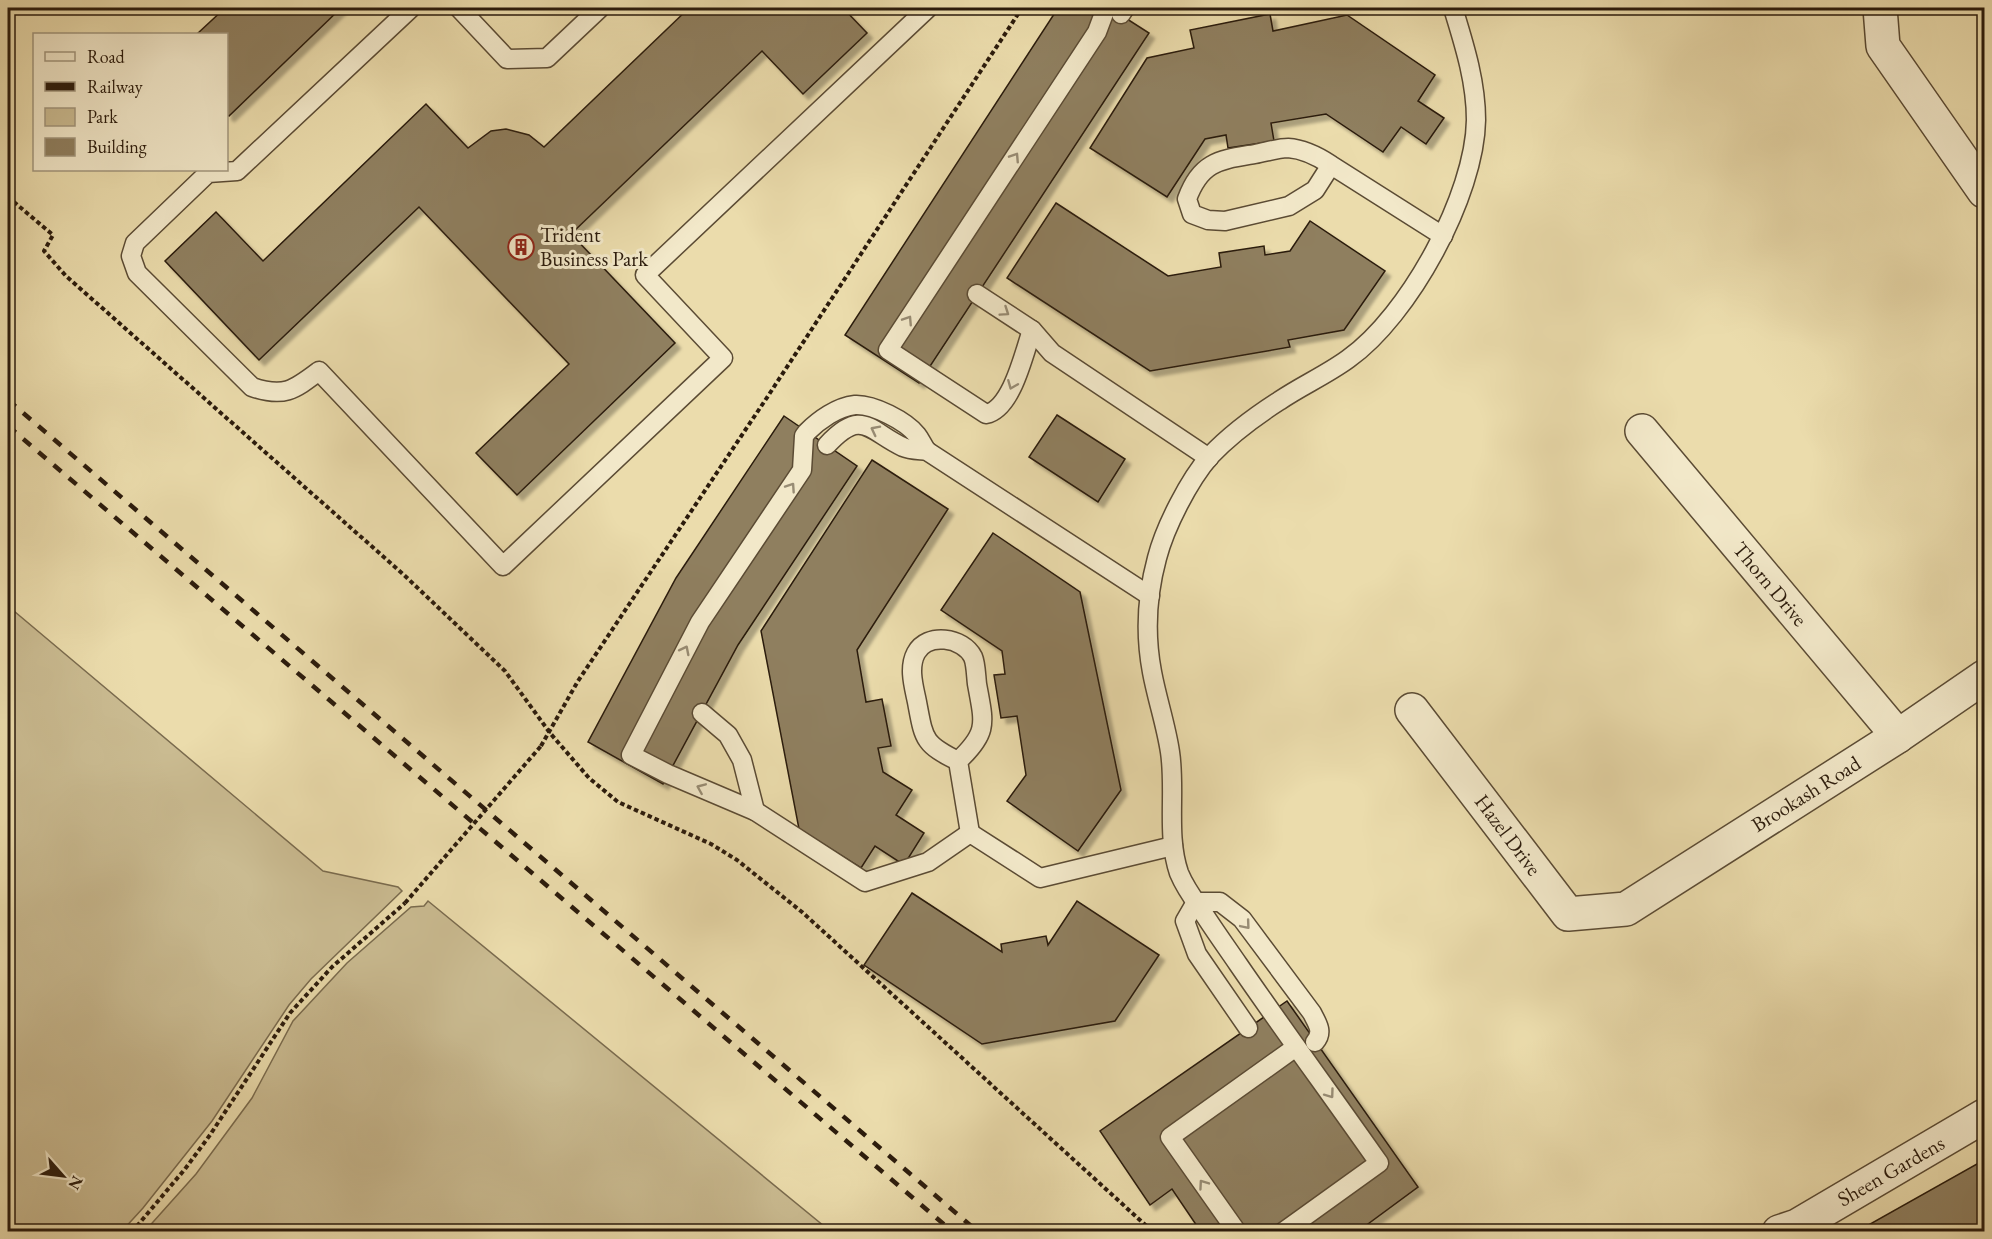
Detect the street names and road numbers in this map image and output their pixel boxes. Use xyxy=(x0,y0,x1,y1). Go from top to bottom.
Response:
street label: Thorn Drive xyxy=(1727,536,1814,632)
street label: Brookash Road xyxy=(1746,749,1866,838)
street label: Hazel Drive xyxy=(1469,789,1548,881)
street label: Sheen Gardens xyxy=(1832,1129,1949,1212)

